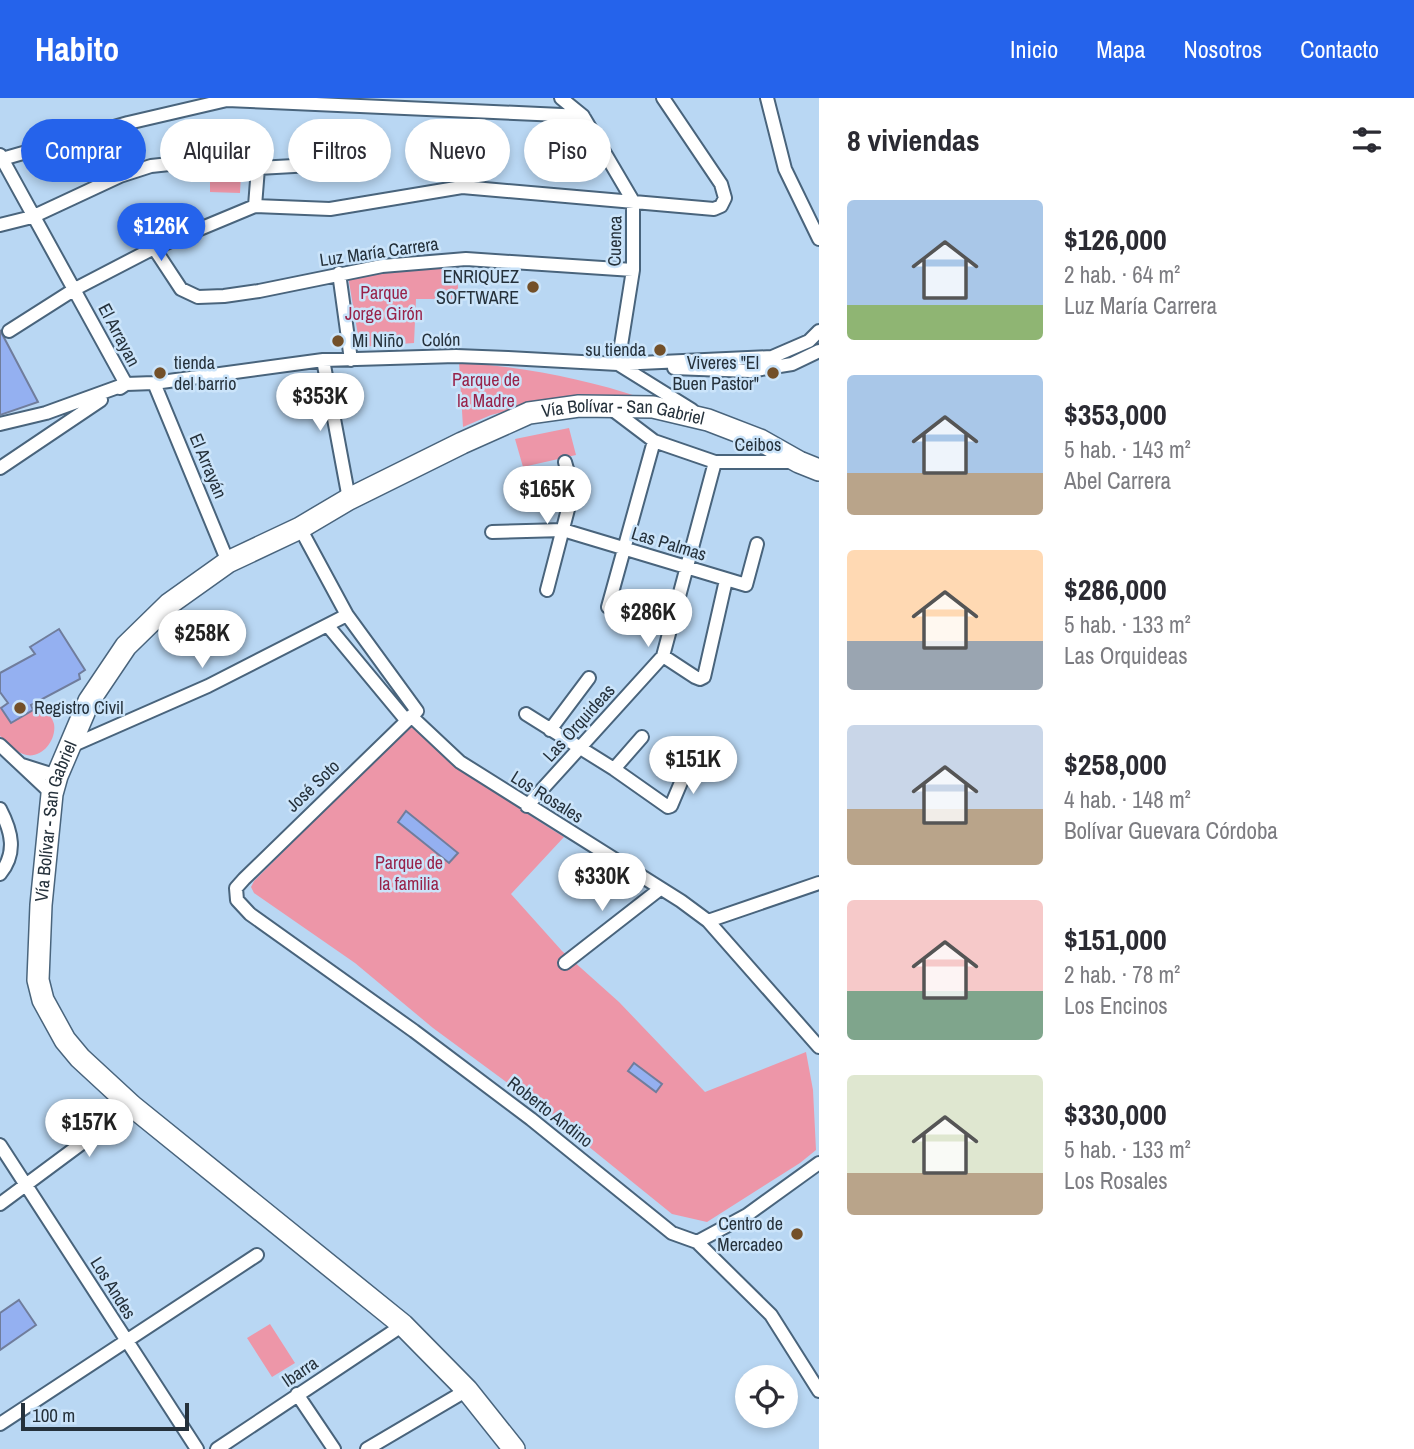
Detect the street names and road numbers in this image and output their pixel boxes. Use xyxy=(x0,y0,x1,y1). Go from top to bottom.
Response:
street label: Cuenca xyxy=(602,215,627,267)
street label: Luz María Carrera xyxy=(318,231,440,272)
street label: El Arrayan xyxy=(92,299,146,371)
street label: Colón xyxy=(421,327,460,352)
street label: Vía Bolívar - San Gabriel xyxy=(540,393,707,431)
street label: El Arrayán xyxy=(184,430,233,502)
street label: Ceibos xyxy=(735,432,781,457)
street label: Las Palmas xyxy=(629,520,710,567)
street label: Las Orquideas xyxy=(537,678,620,767)
street label: Vía Bolívar - San Gabriel xyxy=(28,737,83,903)
street label: José Soto xyxy=(280,754,345,817)
street label: Los Rosales xyxy=(506,764,588,829)
street label: Roberto Andino xyxy=(502,1070,598,1153)
street label: Los Andes xyxy=(85,1252,142,1324)
street label: Ibarra xyxy=(277,1350,323,1393)

